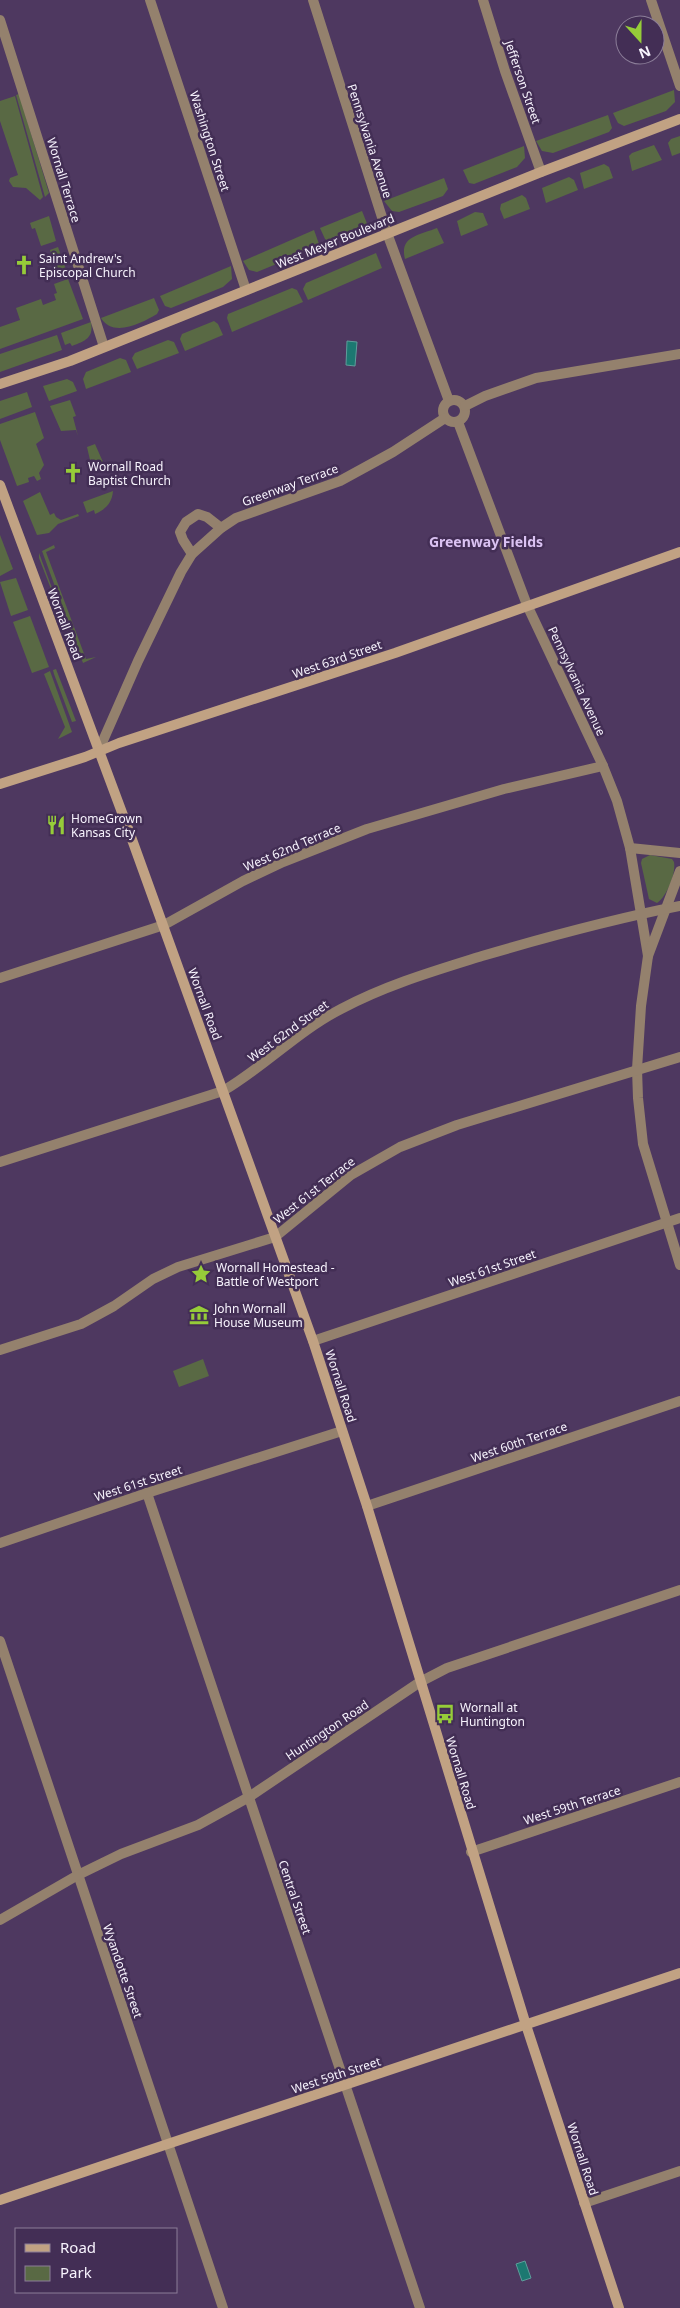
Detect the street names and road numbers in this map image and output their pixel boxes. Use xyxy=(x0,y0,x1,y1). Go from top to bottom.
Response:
street label: Jefferson Street xyxy=(500,37,545,127)
street label: Pennsylvania Avenue xyxy=(344,82,397,201)
street label: Washington Street xyxy=(186,89,234,194)
street label: Wornall Terrace xyxy=(43,135,85,225)
street label: West Meyer Boulevard xyxy=(273,209,397,273)
street label: Greenway Terrace xyxy=(239,460,341,510)
street label: Wornall Road xyxy=(44,586,86,662)
street label: Pennsylvania Avenue xyxy=(544,623,610,739)
street label: West 63rd Street xyxy=(290,636,385,682)
street label: West 62nd Terrace xyxy=(241,819,343,875)
street label: Wornall Road xyxy=(184,966,226,1042)
street label: West 62nd Street xyxy=(244,996,332,1066)
street label: West 61st Terrace xyxy=(270,1153,359,1227)
street label: West 61st Street xyxy=(446,1245,539,1291)
street label: Wornall Road xyxy=(321,1348,361,1424)
street label: West 60th Terrace xyxy=(468,1417,570,1466)
street label: West 61st Street xyxy=(92,1461,185,1505)
street label: Huntington Road xyxy=(282,1696,372,1764)
street label: Wornall Road xyxy=(442,1734,480,1812)
street label: West 59th Terrace xyxy=(521,1781,623,1829)
street label: Central Street xyxy=(274,1858,316,1937)
street label: Wyandotte Street xyxy=(99,1922,147,2021)
street label: West 59th Street xyxy=(289,2052,383,2097)
street label: Wornall Road xyxy=(563,2121,603,2197)

